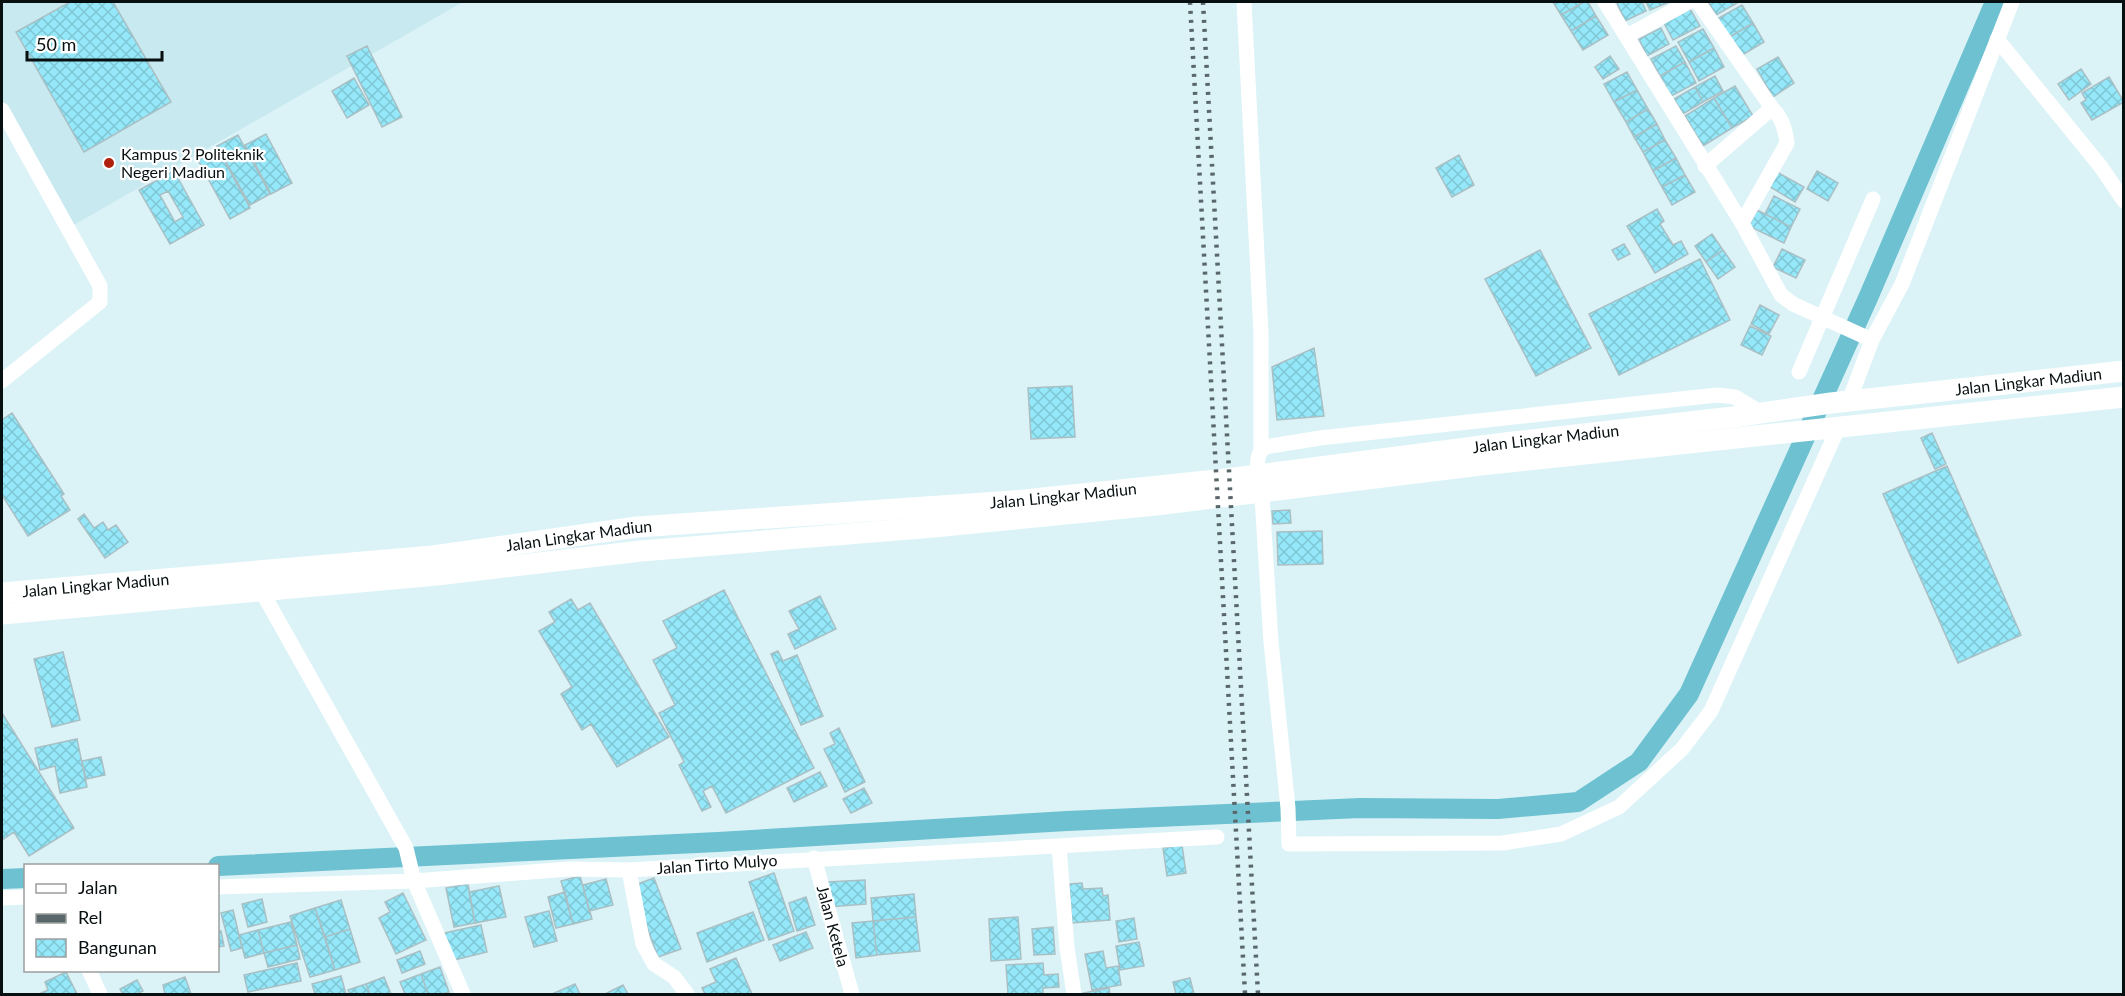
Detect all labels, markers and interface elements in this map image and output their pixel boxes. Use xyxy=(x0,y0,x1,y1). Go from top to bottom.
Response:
scale bar xyxy=(27,24,162,62)
text: 50 m xyxy=(36,33,76,55)
place label: Kampus 2 Politeknik Negeri Madiun xyxy=(121,144,265,181)
marker: Kampus 2 Politeknik Negeri Madiun xyxy=(102,156,116,170)
street label: Jalan Lingkar Madiun xyxy=(1954,363,2103,398)
street label: Jalan Lingkar Madiun xyxy=(1471,420,1620,456)
street label: Jalan Lingkar Madiun xyxy=(989,478,1137,512)
street label: Jalan Lingkar Madiun xyxy=(505,516,653,555)
street label: Jalan Lingkar Madiun xyxy=(21,569,170,600)
street label: Jalan Tirto Mulyo xyxy=(656,850,778,877)
legend xyxy=(24,864,219,972)
text: Jalan xyxy=(78,876,117,898)
street label: Jalan Ketela xyxy=(814,883,853,969)
text: Rel xyxy=(78,906,102,928)
text: Bangunan xyxy=(78,936,157,958)

